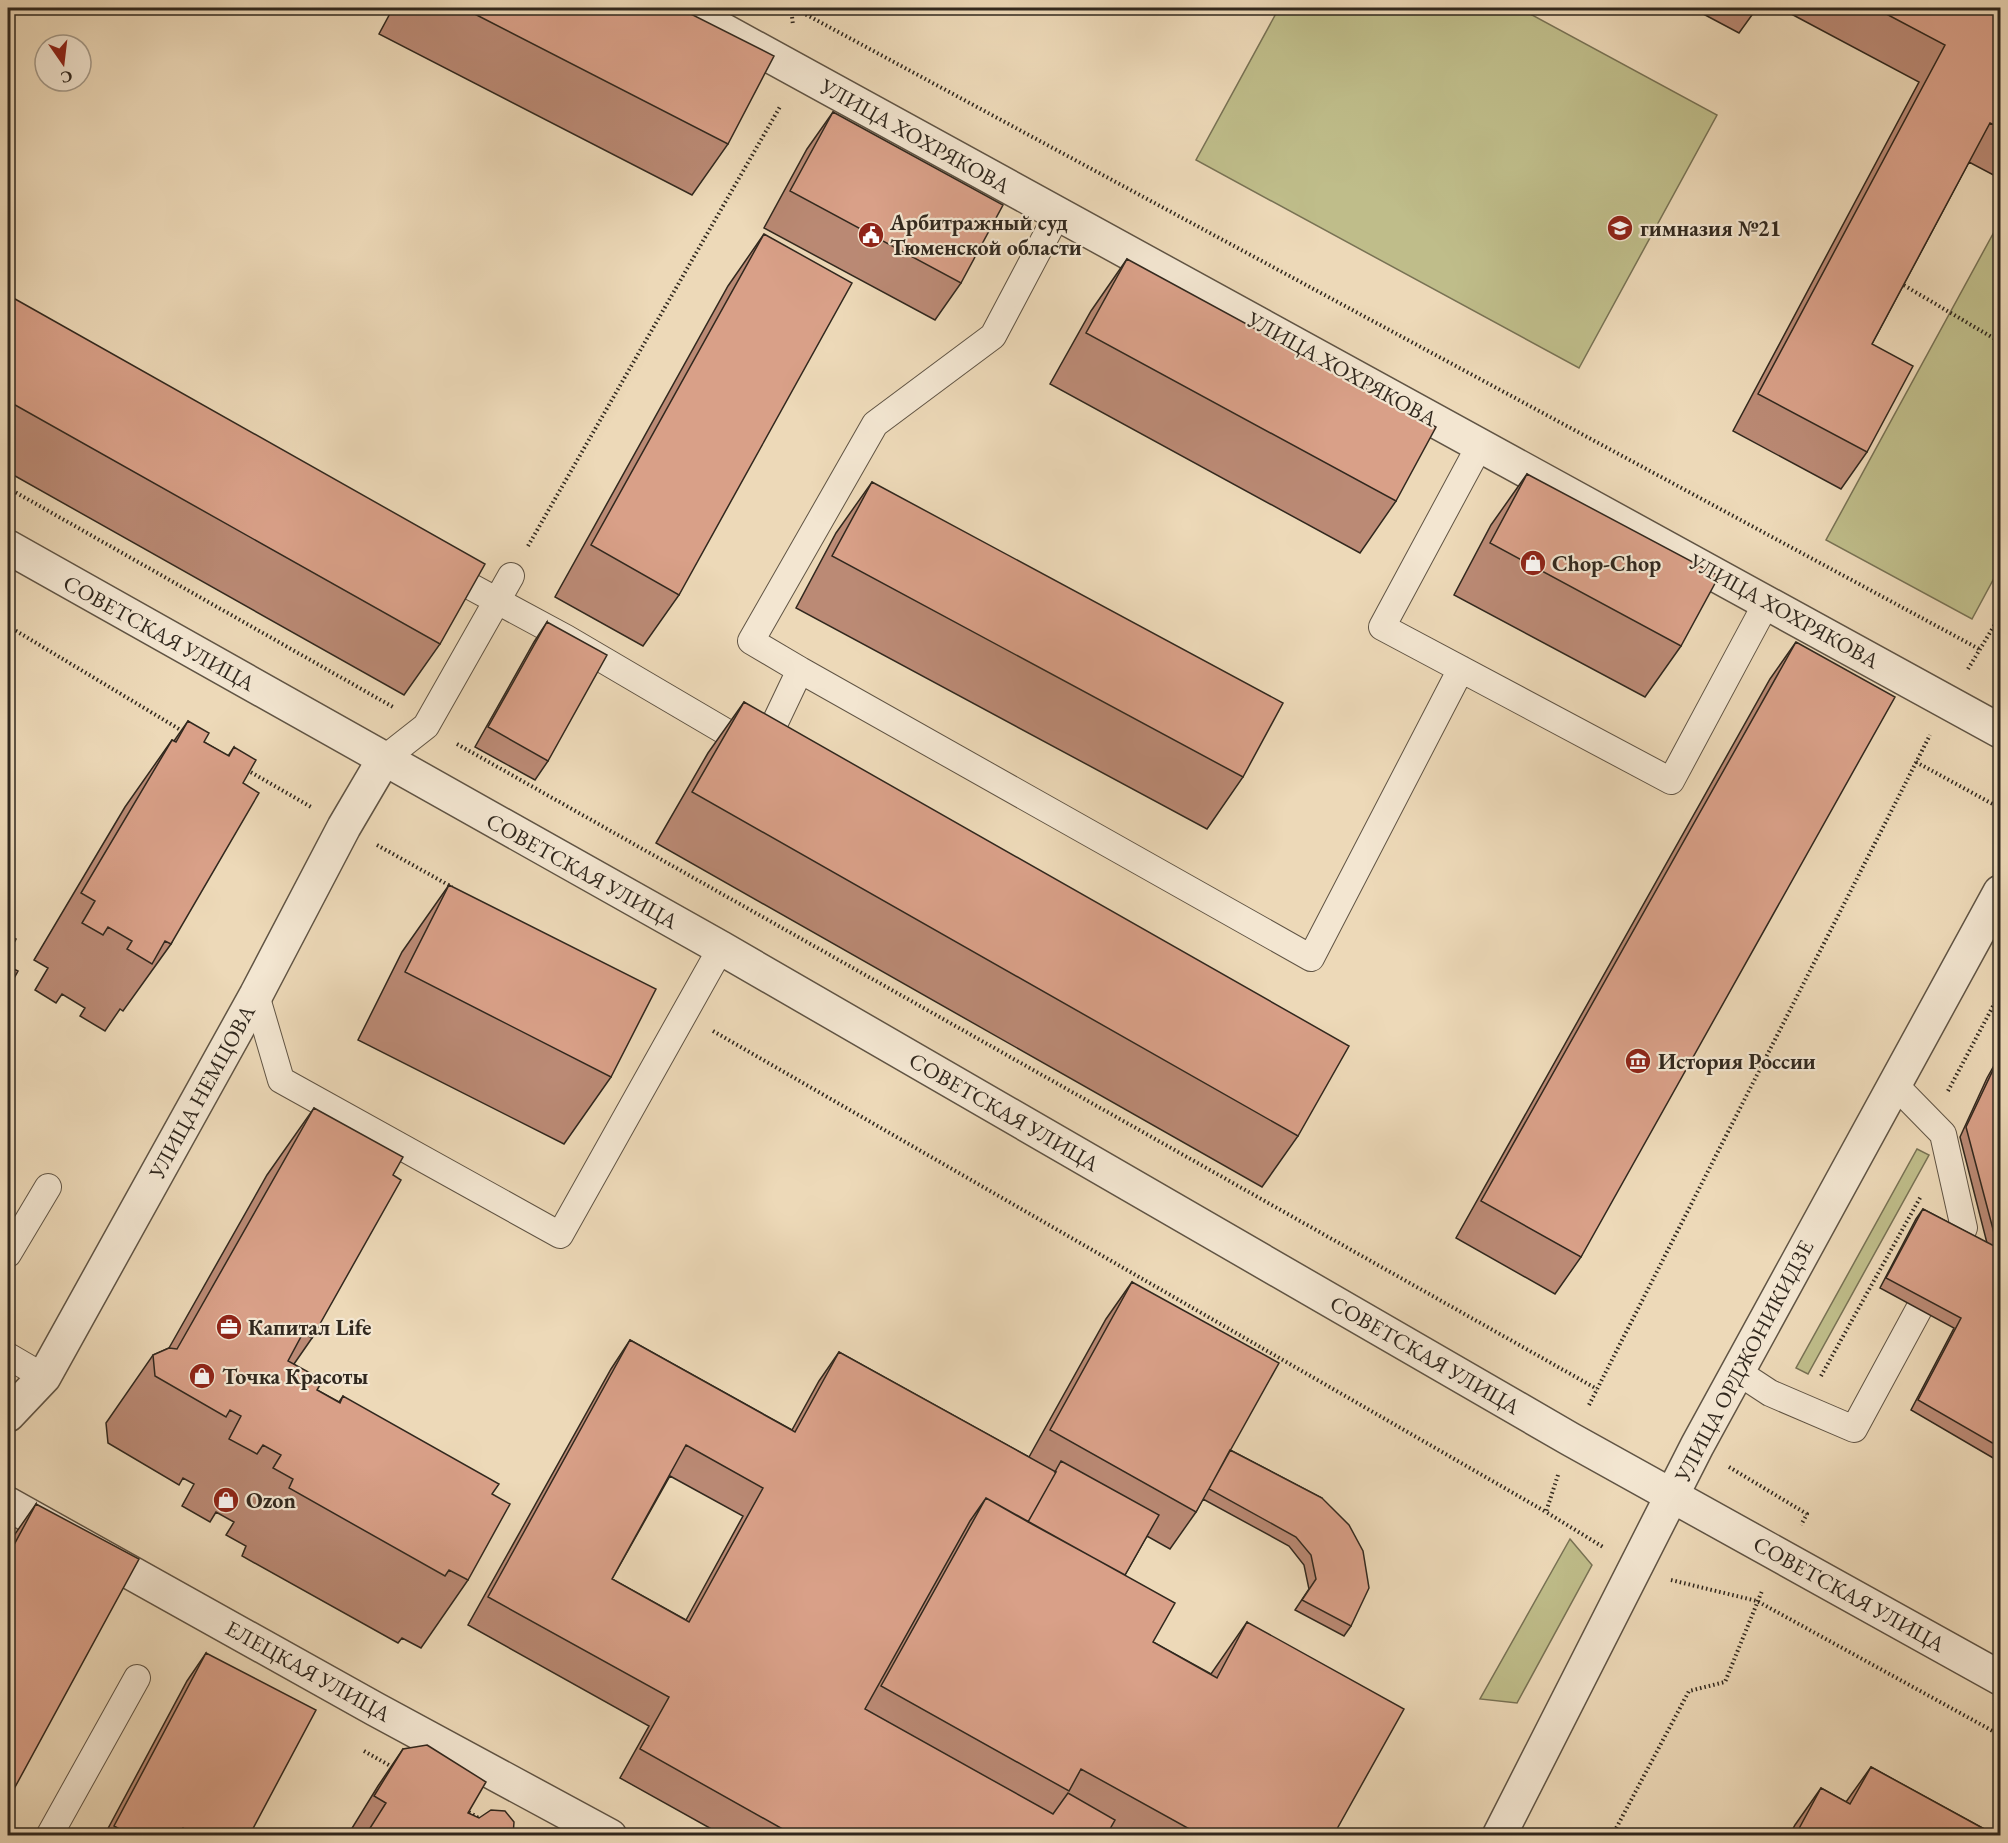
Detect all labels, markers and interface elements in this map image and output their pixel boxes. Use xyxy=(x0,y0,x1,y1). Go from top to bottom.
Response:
north arrow xyxy=(33,33,93,93)
text: С xyxy=(58,66,75,89)
street label: УЛИЦА ХОХРЯКОВА xyxy=(814,71,1016,201)
place label: Арбитражный суд Тюменской области xyxy=(889,208,1082,262)
school or university icon: гимназия №21 xyxy=(1605,213,1635,243)
place label: гимназия №21 xyxy=(1640,214,1781,243)
public building icon: Арбитражный суд Тюменской области xyxy=(856,220,886,250)
street label: УЛИЦА ХОХРЯКОВА xyxy=(1241,304,1443,434)
street label: УЛИЦА ХОХРЯКОВА xyxy=(1683,546,1885,676)
shop icon: Chop-Chop xyxy=(1518,548,1548,578)
place label: Chop-Chop xyxy=(1552,549,1661,578)
street label: СОВЕТСКАЯ УЛИЦА xyxy=(58,568,261,698)
street label: СОВЕТСКАЯ УЛИЦА xyxy=(481,806,684,936)
street label: УЛИЦА НЕМЦОВА xyxy=(142,999,262,1185)
street label: СОВЕТСКАЯ УЛИЦА xyxy=(904,1046,1105,1179)
museum icon: История России xyxy=(1623,1046,1653,1076)
place label: История России xyxy=(1658,1047,1816,1076)
street label: УЛИЦА ОРДЖОНИКИДЗЕ xyxy=(1667,1235,1820,1488)
street label: СОВЕТСКАЯ УЛИЦА xyxy=(1325,1289,1526,1422)
office icon: Капитал Life xyxy=(214,1312,244,1342)
place label: Капитал Life xyxy=(248,1313,371,1342)
shop icon: Точка Красоты xyxy=(187,1361,217,1391)
place label: Точка Красоты xyxy=(222,1362,368,1391)
shop icon: Ozon xyxy=(211,1485,241,1515)
place label: Ozon xyxy=(246,1486,296,1515)
street label: СОВЕТСКАЯ УЛИЦА xyxy=(1748,1529,1951,1659)
street label: ЕЛЕЦКАЯ УЛИЦА xyxy=(220,1614,396,1729)

